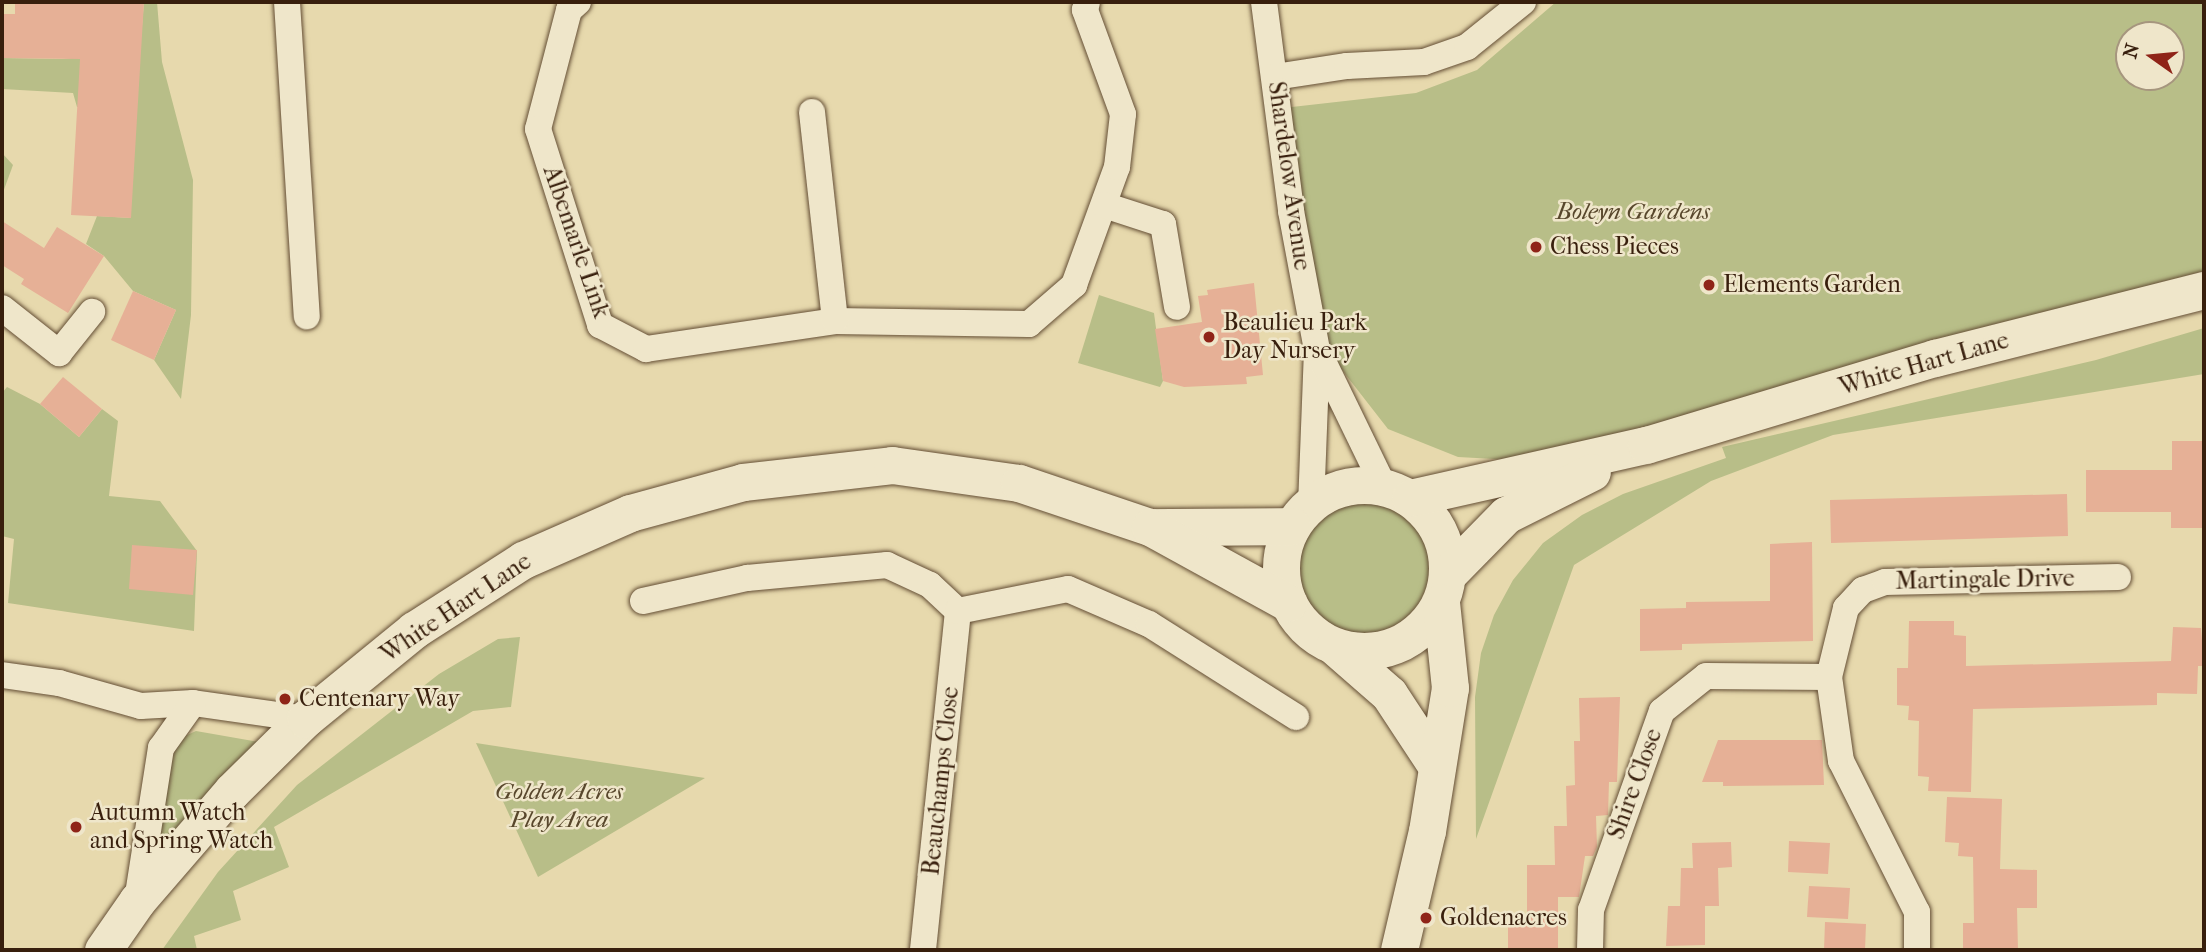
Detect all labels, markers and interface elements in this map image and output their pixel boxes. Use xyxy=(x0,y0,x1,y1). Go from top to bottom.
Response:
north arrow xyxy=(2115,21,2185,91)
text: N xyxy=(2119,41,2144,61)
street label: Shardelow Avenue xyxy=(1261,80,1317,272)
street label: Albemarle Link xyxy=(537,162,615,322)
park label: Boleyn Gardens xyxy=(1556,198,1710,226)
place label: Chess Pieces xyxy=(1550,233,1679,261)
marker: Chess Pieces xyxy=(1528,239,1544,255)
place label: Elements Garden xyxy=(1723,271,1901,299)
marker: Elements Garden xyxy=(1701,277,1717,293)
place label: Beaulieu Park Day Nursery xyxy=(1223,309,1367,365)
street label: White Hart Lane xyxy=(1836,326,2012,402)
marker: Beaulieu Park Day Nursery xyxy=(1201,329,1217,345)
street label: White Hart Lane xyxy=(375,547,537,669)
street label: Martingale Drive xyxy=(1895,564,2075,596)
place label: Centenary Way xyxy=(299,685,460,713)
street label: Beauchamps Close xyxy=(917,685,965,877)
marker: Centenary Way xyxy=(277,691,293,707)
street label: Shire Close xyxy=(1602,725,1668,843)
park label: Golden Acres Play Area xyxy=(495,778,623,834)
place label: Autumn Watch and Spring Watch xyxy=(90,799,273,855)
marker: Autumn Watch and Spring Watch xyxy=(68,819,84,835)
place label: Goldenacres xyxy=(1440,904,1567,932)
marker: Goldenacres xyxy=(1418,910,1434,926)

